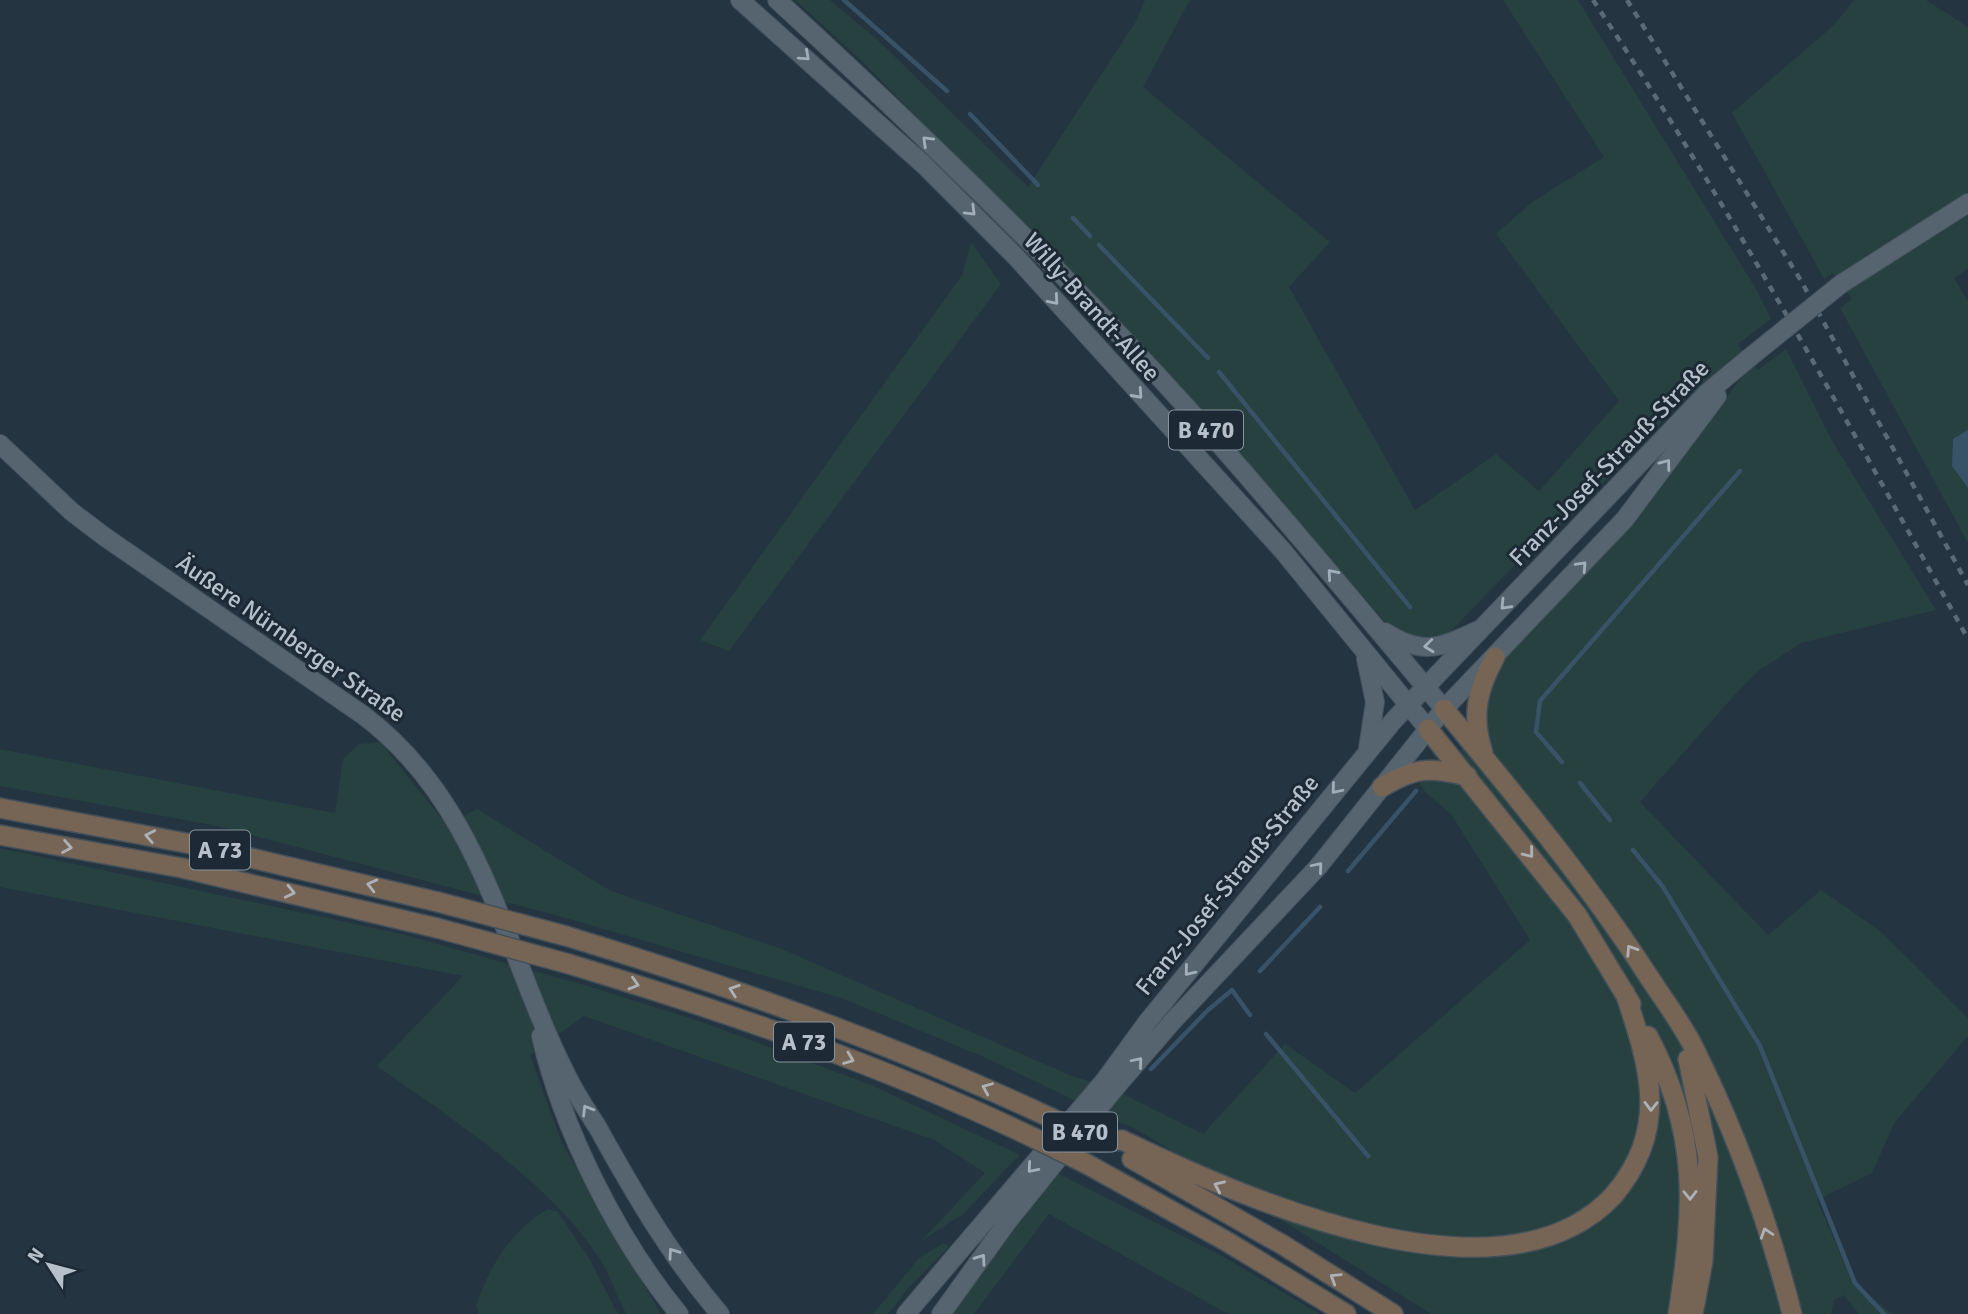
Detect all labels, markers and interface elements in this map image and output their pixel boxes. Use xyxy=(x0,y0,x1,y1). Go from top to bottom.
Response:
one-way arrow xyxy=(797,47,810,60)
one-way arrow xyxy=(922,136,935,149)
one-way arrow xyxy=(962,203,975,216)
street label: Willy-Brandt-Allee xyxy=(1017,226,1167,388)
one-way arrow xyxy=(1046,292,1058,305)
street label: Franz-Josef-Strauß-Straße xyxy=(1503,354,1715,572)
one-way arrow xyxy=(1129,386,1142,399)
road number: B 470 xyxy=(1169,410,1243,450)
one-way arrow xyxy=(1658,459,1671,472)
street label: Äußere Nürnberger Straße xyxy=(170,547,412,729)
one-way arrow xyxy=(1573,561,1586,574)
one-way arrow xyxy=(1328,570,1340,583)
one-way arrow xyxy=(1501,597,1513,610)
one-way arrow xyxy=(1423,638,1434,653)
street label: Franz-Josef-Strauß-Straße xyxy=(1129,769,1325,1001)
one-way arrow xyxy=(1332,781,1344,794)
one-way arrow xyxy=(144,829,156,844)
road number: A 73 xyxy=(190,830,250,870)
one-way arrow xyxy=(61,839,73,854)
one-way arrow xyxy=(1521,845,1533,858)
one-way arrow xyxy=(1309,862,1322,874)
one-way arrow xyxy=(366,879,378,893)
one-way arrow xyxy=(284,884,296,899)
one-way arrow xyxy=(1627,945,1640,958)
one-way arrow xyxy=(1185,962,1197,975)
one-way arrow xyxy=(628,975,640,990)
one-way arrow xyxy=(729,984,741,998)
road number: A 73 xyxy=(774,1023,834,1062)
one-way arrow xyxy=(842,1050,854,1064)
one-way arrow xyxy=(1130,1058,1142,1071)
one-way arrow xyxy=(982,1082,994,1096)
one-way arrow xyxy=(1643,1101,1658,1112)
one-way arrow xyxy=(582,1104,595,1117)
road number: B 470 xyxy=(1043,1112,1117,1152)
one-way arrow xyxy=(1028,1159,1040,1172)
one-way arrow xyxy=(1214,1180,1226,1194)
one-way arrow xyxy=(1682,1190,1698,1201)
one-way arrow xyxy=(1760,1228,1775,1240)
north arrow xyxy=(14,1230,84,1300)
text: N xyxy=(22,1243,50,1268)
one-way arrow xyxy=(669,1248,681,1261)
one-way arrow xyxy=(973,1254,985,1267)
one-way arrow xyxy=(1330,1273,1343,1286)

